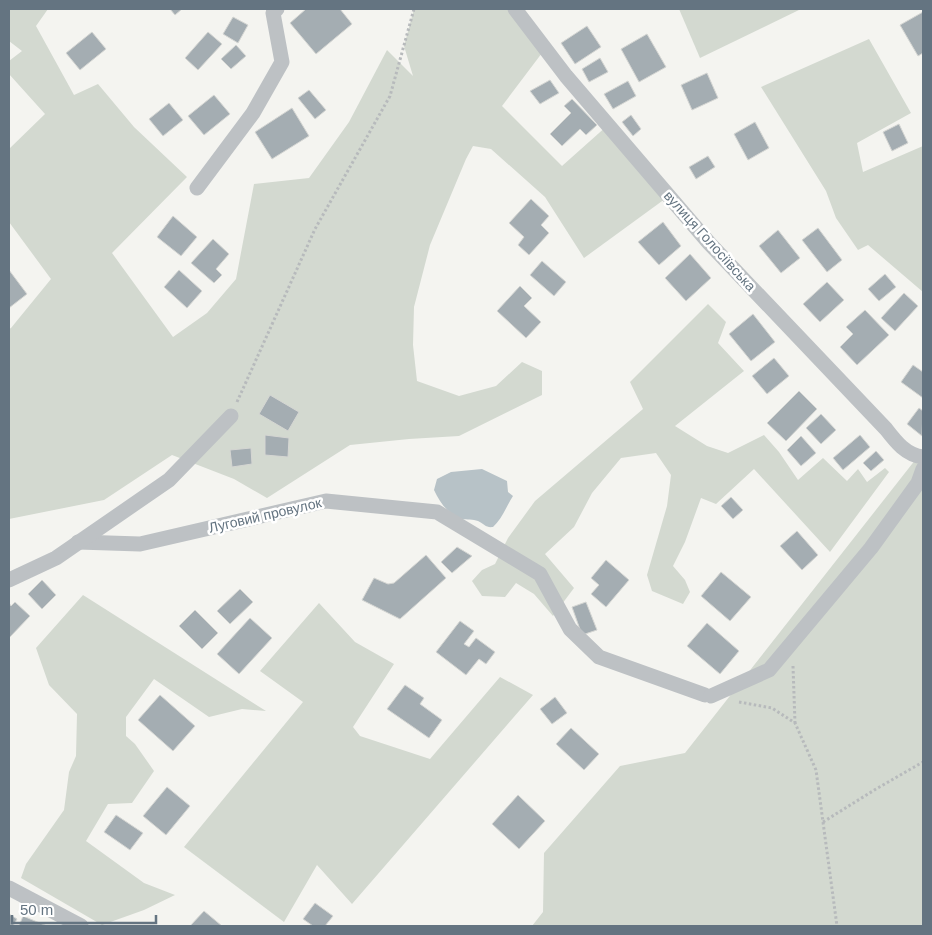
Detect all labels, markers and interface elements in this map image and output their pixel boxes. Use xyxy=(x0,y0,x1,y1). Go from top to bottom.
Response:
street label: вулиця Голосіївська xyxy=(661,188,759,295)
street label: Луговий провулок xyxy=(207,494,324,536)
scale bar xyxy=(12,892,156,924)
text: 50 m xyxy=(20,901,53,918)

